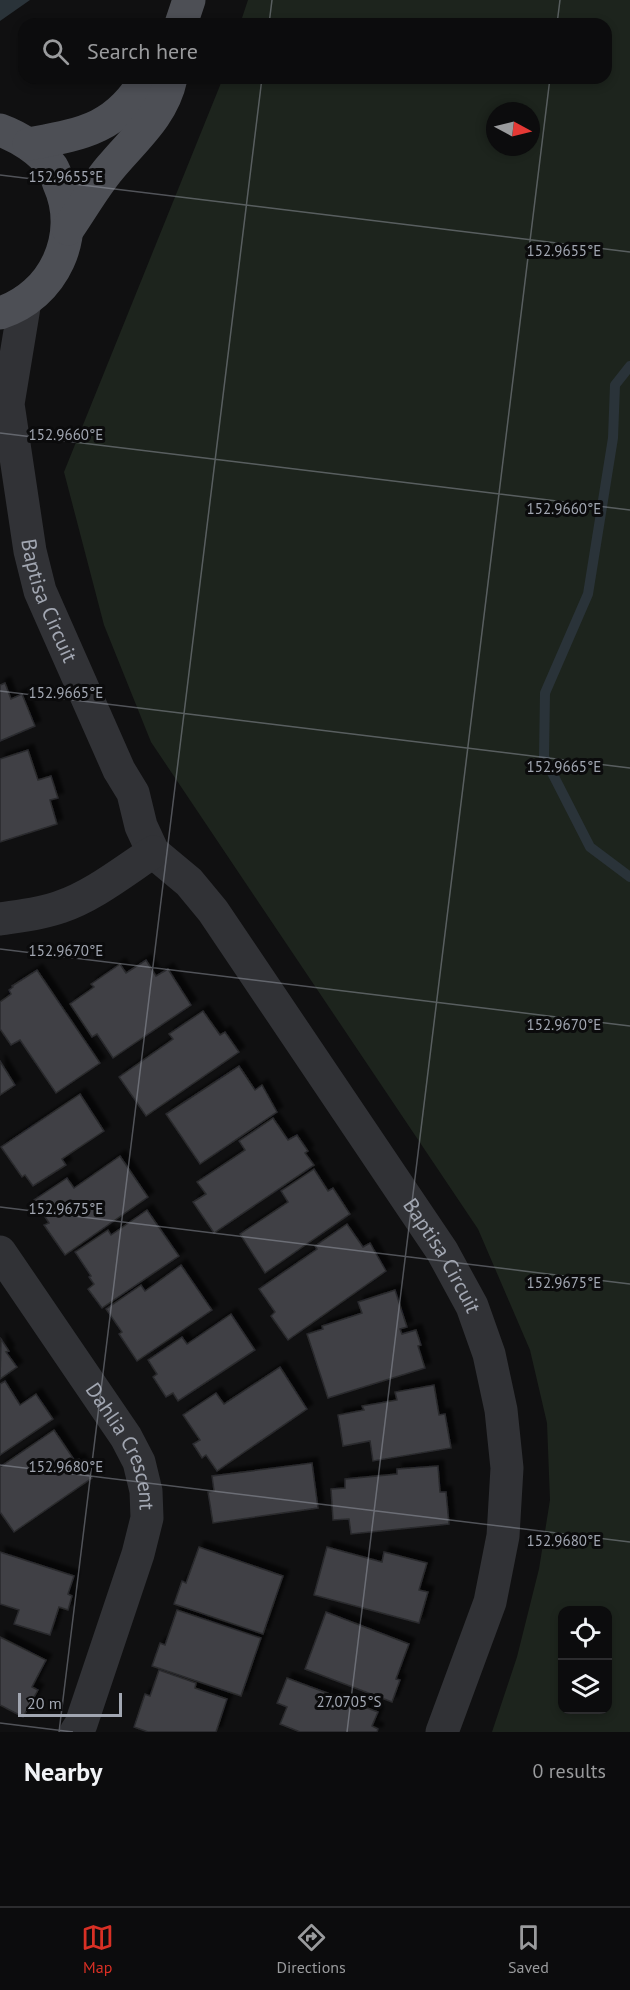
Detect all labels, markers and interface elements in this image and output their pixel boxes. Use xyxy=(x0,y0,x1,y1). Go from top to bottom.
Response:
search box xyxy=(18,18,612,84)
icon: search xyxy=(39,35,72,68)
text: Search here xyxy=(87,37,198,65)
north arrow xyxy=(486,102,540,156)
text: 152.9655°E xyxy=(29,167,103,186)
text: 152.9655°E xyxy=(527,241,601,260)
text: 152.9660°E xyxy=(29,425,103,444)
text: 152.9660°E xyxy=(527,499,601,518)
street label: Baptisa Circuit xyxy=(15,537,84,666)
text: 152.9665°E xyxy=(29,683,103,702)
text: 152.9665°E xyxy=(527,757,601,776)
text: 152.9670°E xyxy=(29,941,103,960)
text: 152.9670°E xyxy=(527,1015,601,1034)
street label: Baptisa Circuit xyxy=(397,1193,487,1316)
text: 152.9675°E xyxy=(29,1199,103,1218)
text: 152.9675°E xyxy=(527,1273,601,1292)
street label: Dahlia Crescent xyxy=(80,1377,161,1511)
text: 152.9680°E xyxy=(29,1457,103,1476)
text: 152.9680°E xyxy=(527,1531,601,1550)
map controls xyxy=(558,1606,612,1714)
button: locate xyxy=(558,1606,612,1660)
button: layers xyxy=(558,1660,612,1714)
scale bar xyxy=(18,1690,122,1718)
text: 27.0705°S xyxy=(317,1692,382,1711)
text: 20 m xyxy=(27,1693,62,1713)
text: Nearby xyxy=(24,1755,102,1788)
text: 0 results xyxy=(533,1758,606,1784)
tab: Map xyxy=(81,1921,114,1977)
tab: Directions xyxy=(277,1921,346,1977)
tab: Saved xyxy=(508,1921,549,1977)

